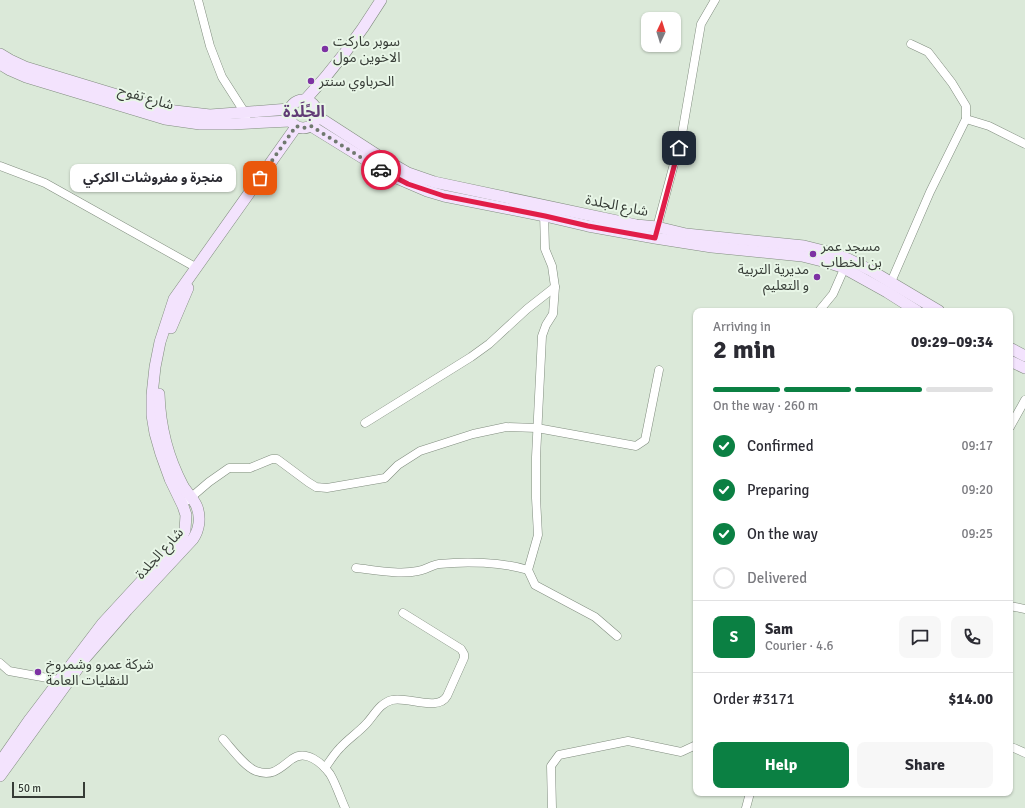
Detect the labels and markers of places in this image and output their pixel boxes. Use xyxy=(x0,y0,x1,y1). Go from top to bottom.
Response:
place label: سوبر ماركت الاخوين مول xyxy=(333,33,401,66)
marker: سوبر ماركت الاخوين مول xyxy=(320,44,330,54)
place label: الحرباوي سنتر xyxy=(318,73,394,92)
marker: الحرباوي سنتر xyxy=(306,76,316,86)
pin xyxy=(662,131,696,165)
pin xyxy=(243,161,277,195)
callout: منجرة و مفروشات الكركي xyxy=(70,164,236,192)
place label: مسجد عمر بن الخطاب xyxy=(820,238,882,271)
marker: مسجد عمر بن الخطاب xyxy=(808,249,818,259)
place label: مديرية التربية و التعليم xyxy=(738,261,809,296)
marker: مديرية التربية و التعليم xyxy=(812,272,822,282)
place label: شركة عمرو وشمروخ للنقليات العامة xyxy=(46,656,154,689)
marker: شركة عمرو وشمروخ للنقليات العامة xyxy=(33,667,43,677)

